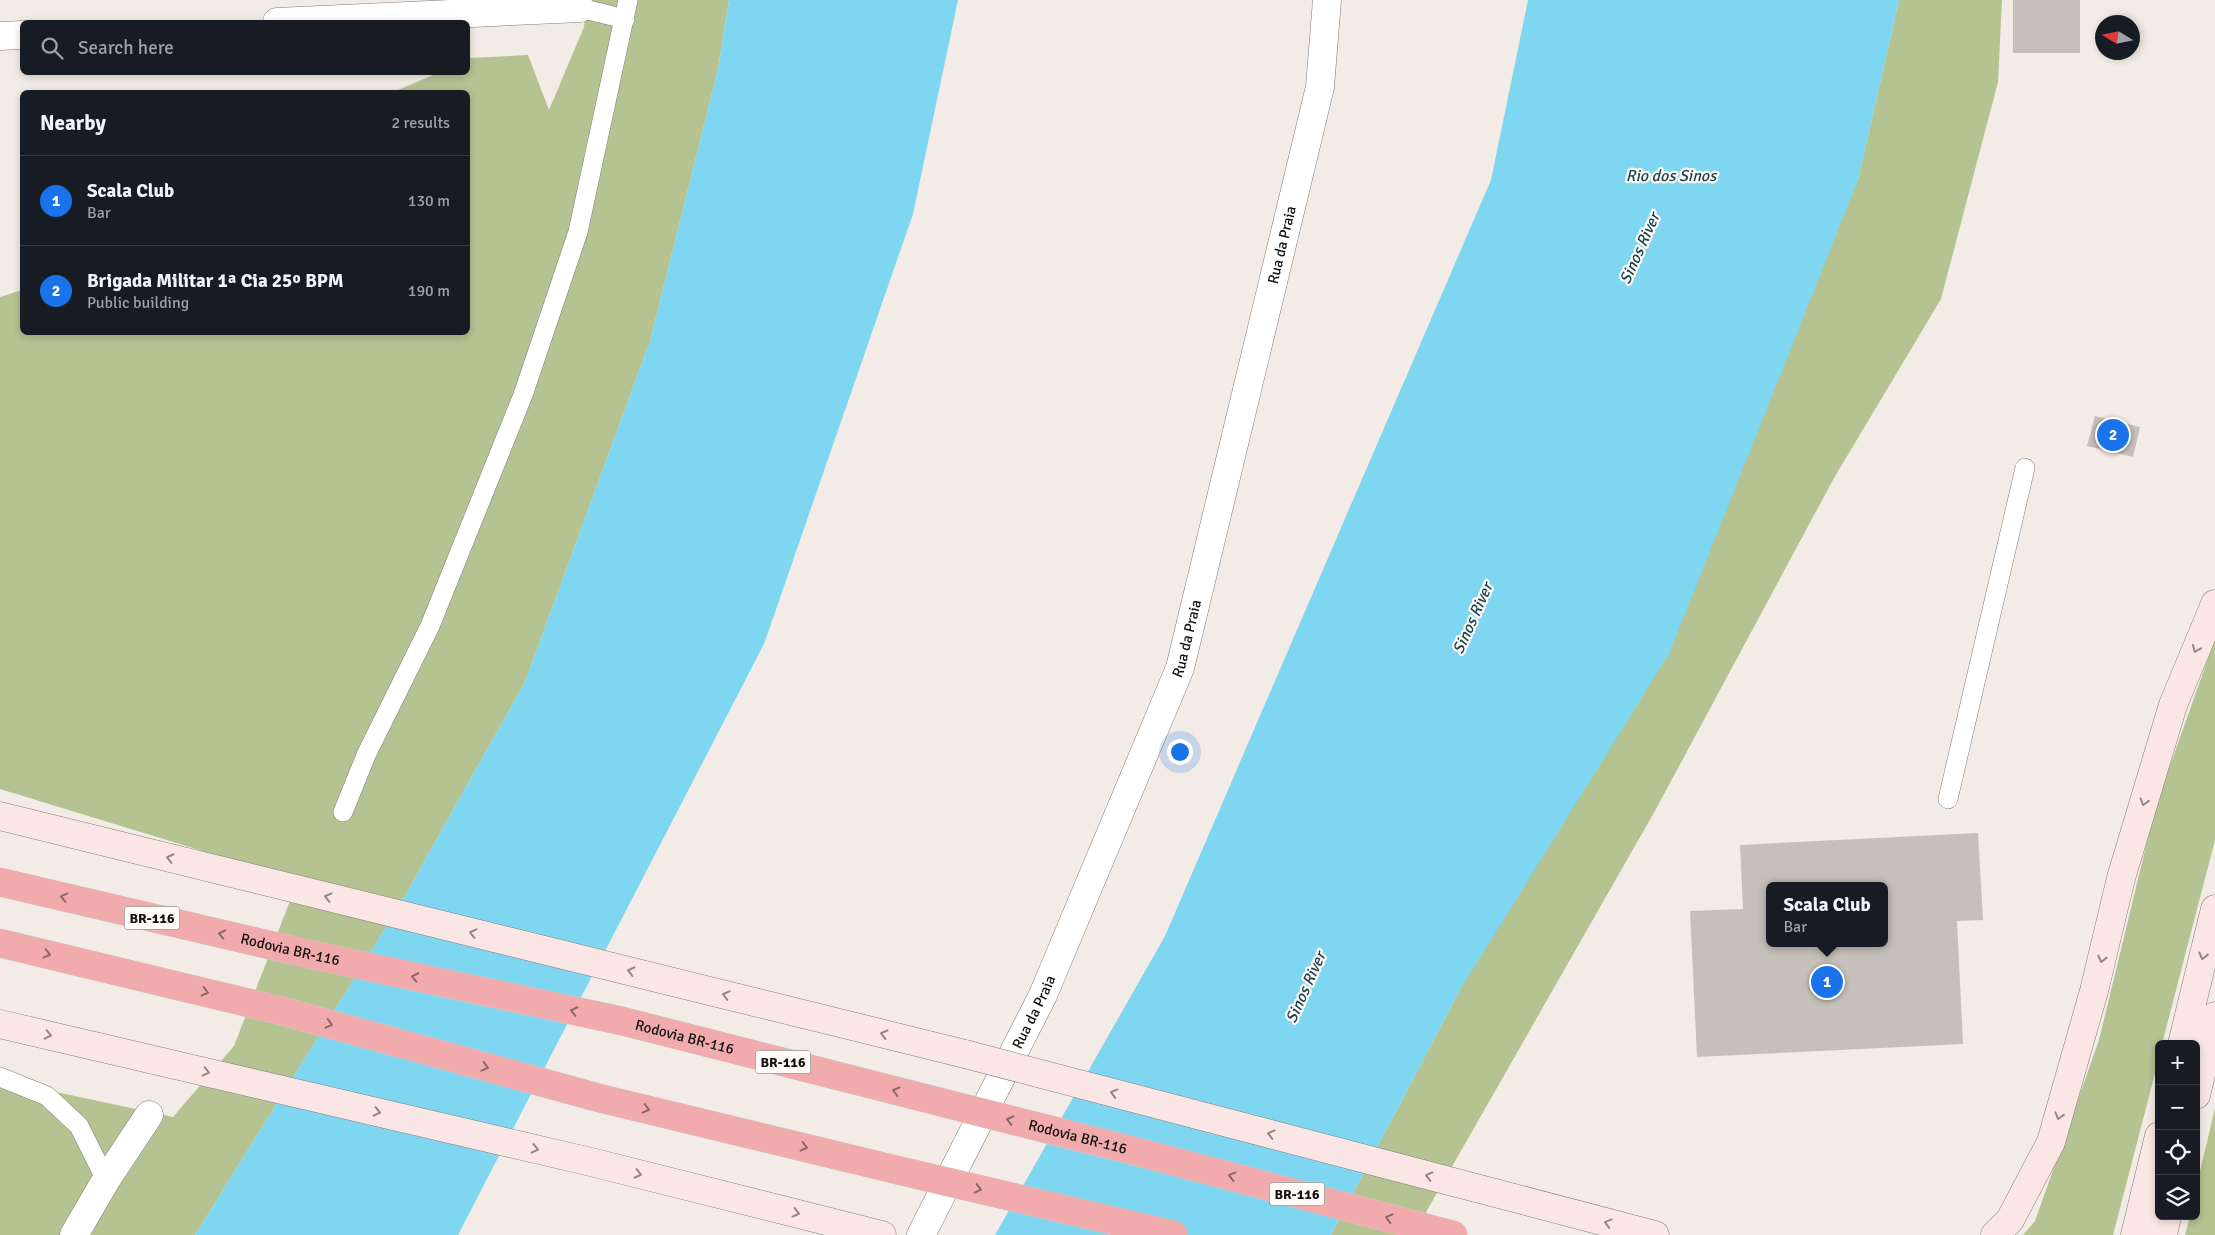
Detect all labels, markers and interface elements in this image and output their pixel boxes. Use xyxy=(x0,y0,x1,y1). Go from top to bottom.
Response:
north arrow xyxy=(2095,15,2140,60)
search box xyxy=(20,20,470,75)
icon: search xyxy=(38,34,66,62)
text: Search here xyxy=(78,36,174,60)
text: Nearby xyxy=(40,110,106,136)
text: 2 results xyxy=(391,113,450,133)
water label: Rio dos Sinos xyxy=(1626,166,1718,186)
text: Scala Club xyxy=(87,179,174,203)
text: 1 xyxy=(52,191,60,211)
text: 130 m xyxy=(408,191,450,211)
text: Bar xyxy=(87,203,111,223)
street label: Rua da Praia xyxy=(1264,204,1300,286)
water label: Sinos River xyxy=(1615,208,1665,287)
text: Brigada Militar 1ª Cia 25º BPM xyxy=(87,269,344,293)
text: 2 xyxy=(52,281,60,301)
text: 190 m xyxy=(408,281,450,301)
text: Public building xyxy=(87,293,189,313)
pin: 2 xyxy=(2097,416,2129,454)
water label: Sinos River xyxy=(1448,578,1498,657)
street label: Rua da Praia xyxy=(1168,598,1205,680)
one-way arrow xyxy=(2192,644,2203,653)
your location xyxy=(1167,739,1193,765)
one-way arrow xyxy=(2139,798,2149,806)
one-way arrow xyxy=(166,853,175,864)
popup xyxy=(1766,882,1888,947)
one-way arrow xyxy=(59,892,68,903)
one-way arrow xyxy=(323,892,332,903)
text: Scala Club xyxy=(1783,893,1871,917)
road number: BR-116 xyxy=(124,906,180,930)
text: Bar xyxy=(1783,917,1807,937)
one-way arrow xyxy=(468,928,477,939)
one-way arrow xyxy=(218,929,227,940)
street label: Rodovia BR-116 xyxy=(239,929,342,969)
water label: Sinos River xyxy=(1281,947,1331,1026)
one-way arrow xyxy=(43,948,52,959)
one-way arrow xyxy=(2198,952,2209,961)
one-way arrow xyxy=(2097,955,2107,963)
pin: 1 xyxy=(1811,963,1843,1001)
one-way arrow xyxy=(626,966,635,977)
one-way arrow xyxy=(411,972,420,983)
street label: Rua da Praia xyxy=(1008,972,1059,1052)
one-way arrow xyxy=(201,986,210,997)
one-way arrow xyxy=(722,990,731,1001)
one-way arrow xyxy=(570,1006,578,1017)
street label: Rodovia BR-116 xyxy=(633,1016,736,1058)
one-way arrow xyxy=(324,1018,332,1028)
one-way arrow xyxy=(43,1029,52,1040)
one-way arrow xyxy=(880,1029,889,1040)
map controls xyxy=(2155,1040,2200,1220)
button: + xyxy=(2155,1040,2200,1085)
road number: BR-116 xyxy=(756,1050,810,1074)
one-way arrow xyxy=(481,1061,489,1071)
one-way arrow xyxy=(201,1066,210,1077)
button: − xyxy=(2155,1085,2200,1130)
one-way arrow xyxy=(892,1086,901,1097)
one-way arrow xyxy=(1110,1088,1119,1099)
one-way arrow xyxy=(642,1103,651,1114)
one-way arrow xyxy=(373,1106,381,1117)
one-way arrow xyxy=(2054,1111,2064,1119)
one-way arrow xyxy=(1005,1115,1014,1126)
street label: Rodovia BR-116 xyxy=(1026,1116,1129,1158)
one-way arrow xyxy=(1268,1130,1276,1140)
button: locate xyxy=(2155,1130,2200,1175)
one-way arrow xyxy=(800,1141,809,1152)
one-way arrow xyxy=(531,1143,540,1154)
one-way arrow xyxy=(634,1168,643,1179)
one-way arrow xyxy=(1425,1171,1433,1181)
one-way arrow xyxy=(1228,1172,1236,1182)
button: layers xyxy=(2155,1175,2200,1220)
road number: BR-116 xyxy=(1270,1182,1324,1206)
one-way arrow xyxy=(974,1183,983,1194)
one-way arrow xyxy=(791,1208,799,1218)
one-way arrow xyxy=(1384,1213,1393,1224)
one-way arrow xyxy=(1604,1218,1613,1228)

